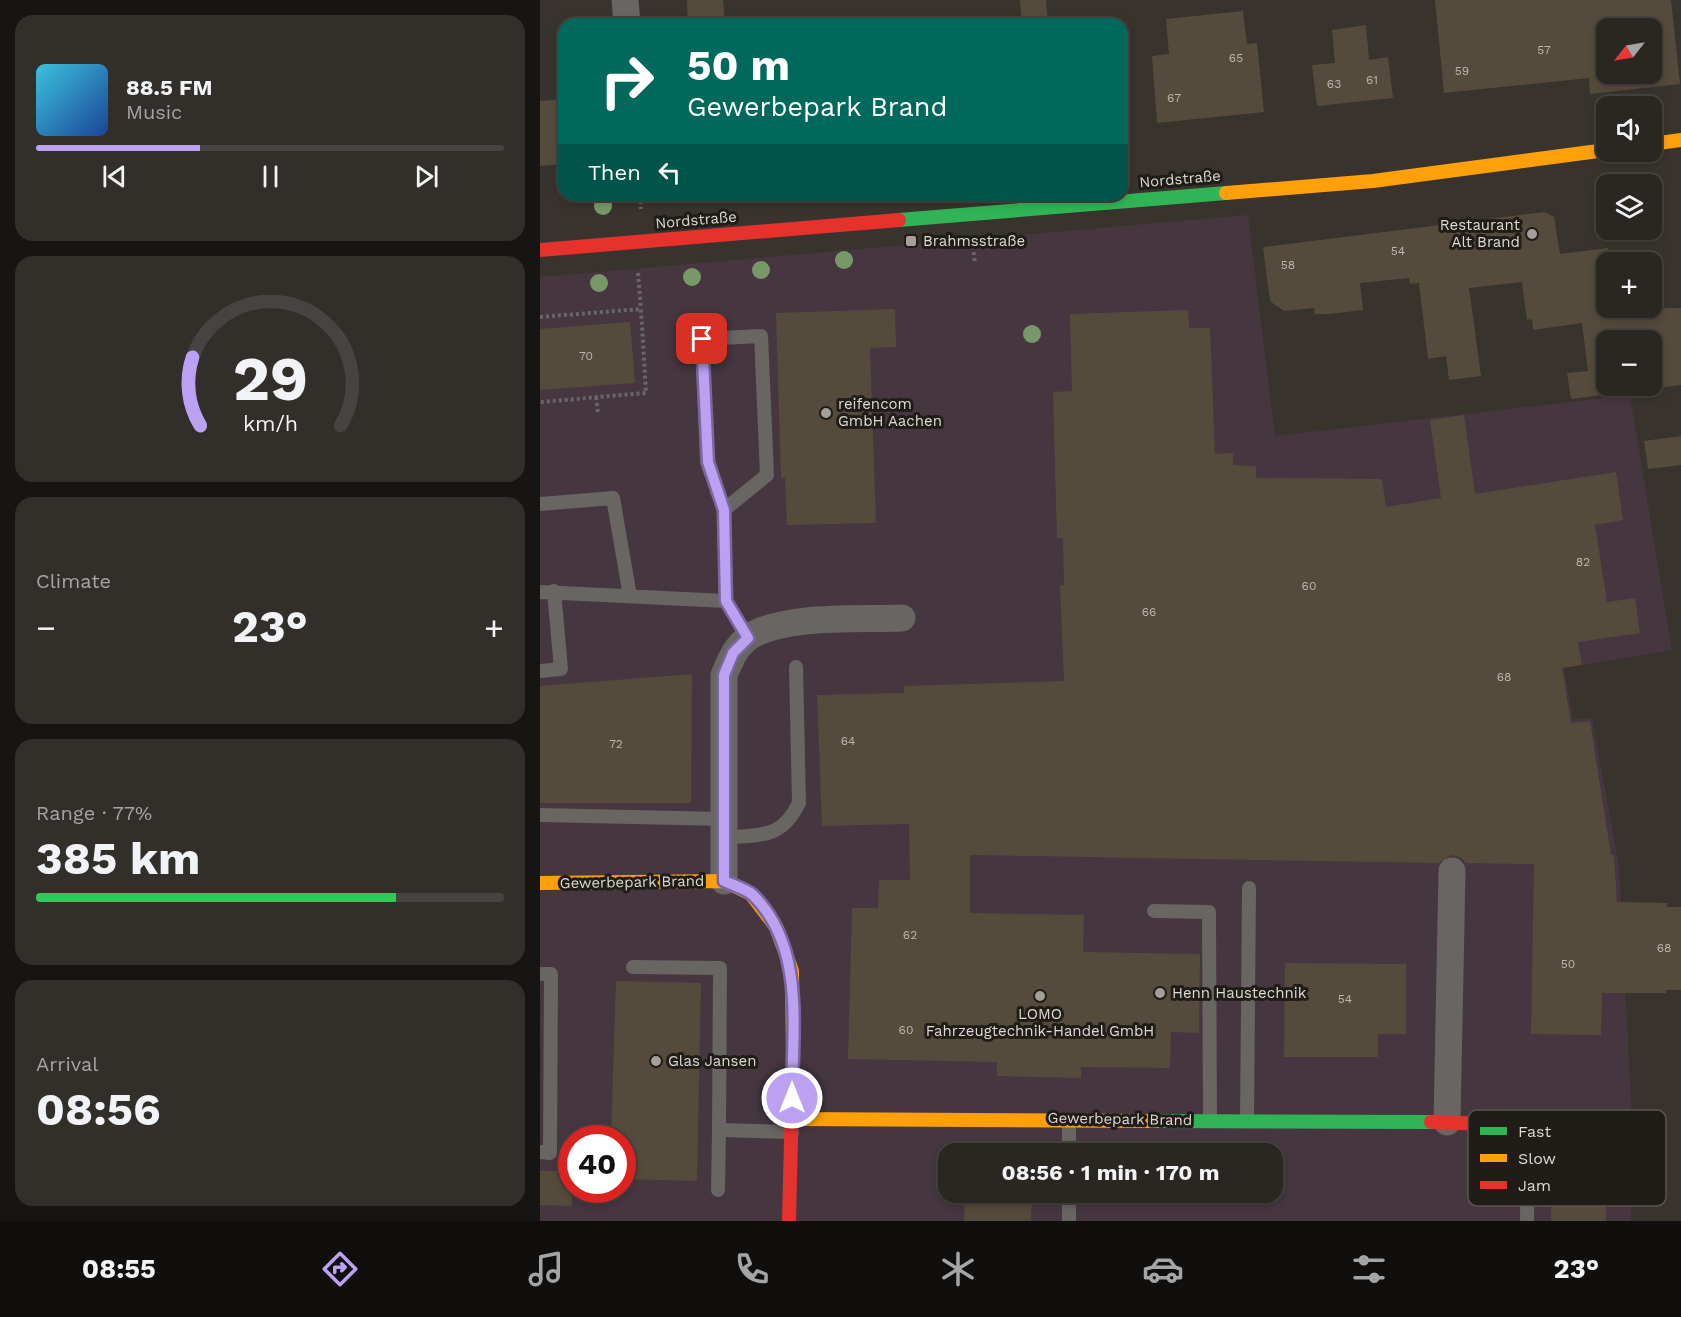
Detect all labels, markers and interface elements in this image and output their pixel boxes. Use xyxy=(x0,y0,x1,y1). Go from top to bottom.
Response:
north arrow xyxy=(1596,18,1662,84)
map controls xyxy=(1596,18,1662,396)
text: 50 m xyxy=(687,41,790,90)
icon: right xyxy=(588,42,666,120)
house number: 57 xyxy=(1537,43,1551,57)
house number: 65 xyxy=(1229,51,1243,65)
house number: 59 xyxy=(1455,64,1469,78)
house number: 61 xyxy=(1366,73,1378,87)
text: 88.5 FM xyxy=(126,75,213,100)
house number: 63 xyxy=(1327,77,1341,91)
text: Gewerbepark Brand xyxy=(687,91,947,123)
house number: 67 xyxy=(1167,91,1181,105)
button: sound xyxy=(1596,96,1662,162)
text: Music xyxy=(126,100,182,124)
icon: left xyxy=(653,156,686,189)
icon: previous xyxy=(98,160,131,193)
icon: pause xyxy=(254,160,287,193)
icon: next xyxy=(410,160,443,193)
text: Then xyxy=(588,160,641,185)
street label: Nordstraße xyxy=(1139,166,1221,192)
button: layers xyxy=(1596,174,1662,240)
street label: Nordstraße xyxy=(655,207,737,233)
place label: Restaurant Alt Brand xyxy=(1440,216,1521,251)
marker: Restaurant Alt Brand xyxy=(1525,227,1539,241)
place label: Brahmsstraße xyxy=(923,232,1025,250)
marker: Brahmsstraße xyxy=(904,234,918,248)
house number: 54 xyxy=(1391,244,1405,258)
button: + xyxy=(1596,252,1662,318)
house number: 58 xyxy=(1281,258,1295,272)
pin xyxy=(676,313,727,364)
icon: arrive xyxy=(685,322,718,355)
button: − xyxy=(1596,330,1662,396)
text: 29 xyxy=(232,342,308,415)
house number: 70 xyxy=(579,349,593,363)
place label: reifencom GmbH Aachen xyxy=(838,395,942,430)
marker: reifencom GmbH Aachen xyxy=(819,406,833,420)
text: km/h xyxy=(242,412,298,437)
house number: 82 xyxy=(1576,555,1590,569)
text: Climate xyxy=(36,569,111,593)
house number: 60 xyxy=(1302,579,1316,593)
text: 23° xyxy=(232,600,308,653)
house number: 66 xyxy=(1142,605,1156,619)
text: − xyxy=(36,608,56,647)
text: + xyxy=(484,608,504,647)
house number: 68 xyxy=(1497,670,1511,684)
house number: 64 xyxy=(841,734,855,748)
house number: 72 xyxy=(609,737,623,751)
text: Range · 77% xyxy=(36,801,152,825)
text: 385 km xyxy=(36,832,200,885)
street label: Gewerbepark Brand xyxy=(560,872,704,892)
house number: 62 xyxy=(903,928,917,942)
house number: 68 xyxy=(1657,941,1671,955)
house number: 50 xyxy=(1561,957,1575,971)
place label: Henn Haustechnik xyxy=(1172,984,1307,1002)
marker: Henn Haustechnik xyxy=(1153,986,1167,1000)
marker: LOMO Fahrzeugtechnik-Handel GmbH xyxy=(1033,989,1047,1003)
house number: 54 xyxy=(1338,992,1352,1006)
place label: LOMO Fahrzeugtechnik-Handel GmbH xyxy=(926,1005,1154,1040)
house number: 60 xyxy=(899,1023,913,1037)
text: Arrival xyxy=(36,1052,98,1076)
place label: Glas Jansen xyxy=(668,1052,756,1070)
marker: Glas Jansen xyxy=(649,1054,663,1068)
position arrow xyxy=(760,1066,824,1130)
text: 08:56 xyxy=(36,1083,161,1136)
street label: Gewerbepark Brand xyxy=(1048,1109,1192,1129)
legend xyxy=(1468,1110,1666,1206)
text: Fast xyxy=(1518,1122,1551,1141)
speed limit sign: 40 xyxy=(558,1125,636,1203)
text: Slow xyxy=(1518,1149,1556,1168)
text: 08:56 · 1 min · 170 m xyxy=(1002,1160,1219,1185)
text: Jam xyxy=(1518,1176,1551,1195)
icon: directions xyxy=(319,1248,361,1290)
icon: music xyxy=(525,1248,567,1290)
icon: phone xyxy=(731,1248,773,1290)
icon: climate xyxy=(937,1248,979,1290)
icon: car xyxy=(1142,1248,1184,1290)
icon: filters xyxy=(1348,1248,1390,1290)
text: 08:55 xyxy=(82,1253,156,1285)
text: 23° xyxy=(1554,1253,1599,1285)

